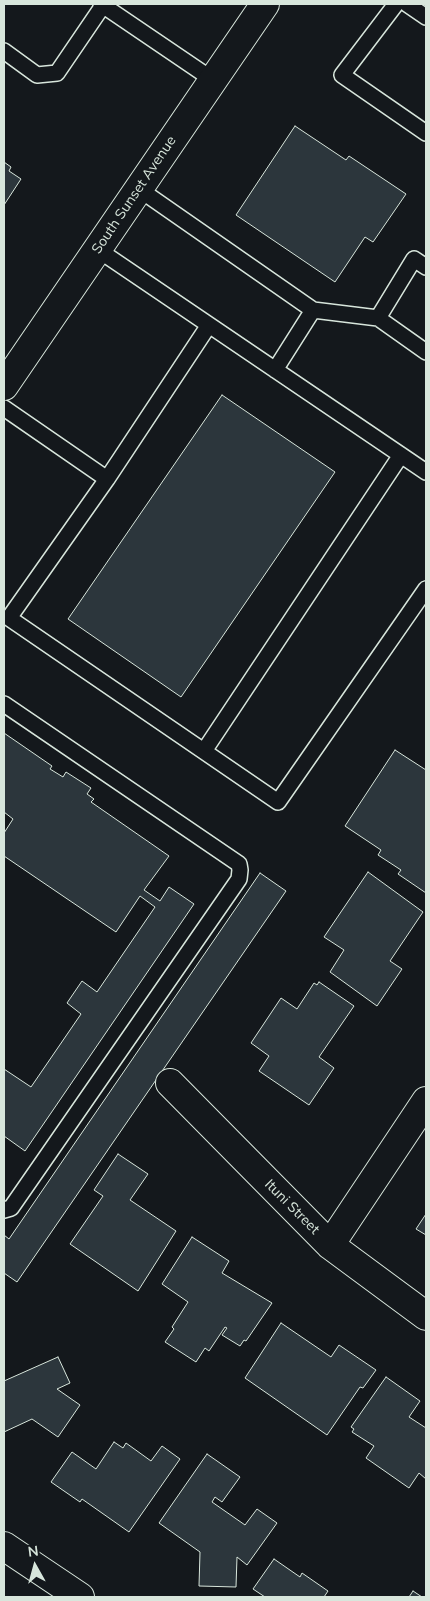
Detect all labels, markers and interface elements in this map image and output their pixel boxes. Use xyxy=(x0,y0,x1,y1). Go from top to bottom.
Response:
street label: South Sunset Avenue xyxy=(88,133,180,257)
street label: Ituni Street xyxy=(261,1176,323,1238)
north arrow xyxy=(10,1541,60,1591)
text: N xyxy=(27,1542,40,1561)

